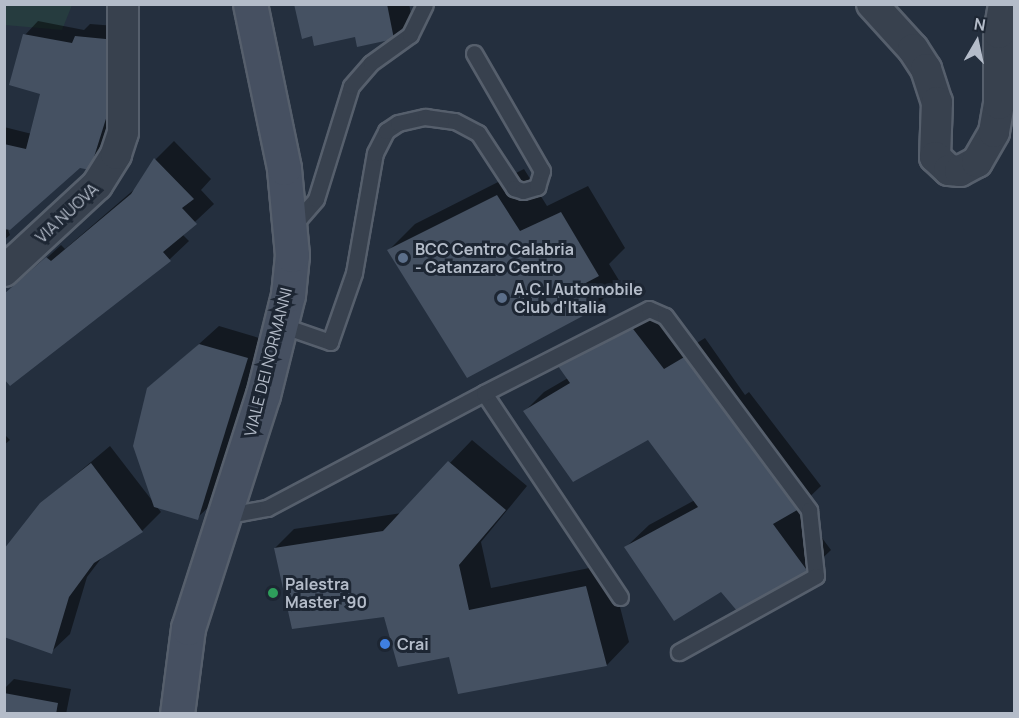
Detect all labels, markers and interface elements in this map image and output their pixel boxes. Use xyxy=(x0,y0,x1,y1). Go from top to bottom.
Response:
north arrow xyxy=(947,12,1007,72)
text: N xyxy=(972,12,987,36)
street label: VIA NUOVA xyxy=(32,179,102,247)
place label: BCC Centro Calabria - Catanzaro Centro xyxy=(415,239,574,277)
marker: BCC Centro Calabria - Catanzaro Centro xyxy=(396,251,410,265)
place label: A.C.I Automobile Club d'Italia xyxy=(514,279,643,317)
street label: VIALE DEI NORMANNI xyxy=(240,286,296,438)
marker: A.C.I Automobile Club d'Italia xyxy=(495,291,509,305)
place label: Palestra Master '90 xyxy=(285,574,367,612)
marker: Palestra Master '90 xyxy=(266,586,280,600)
place label: Crai xyxy=(397,634,429,654)
marker: Crai xyxy=(378,637,392,651)

